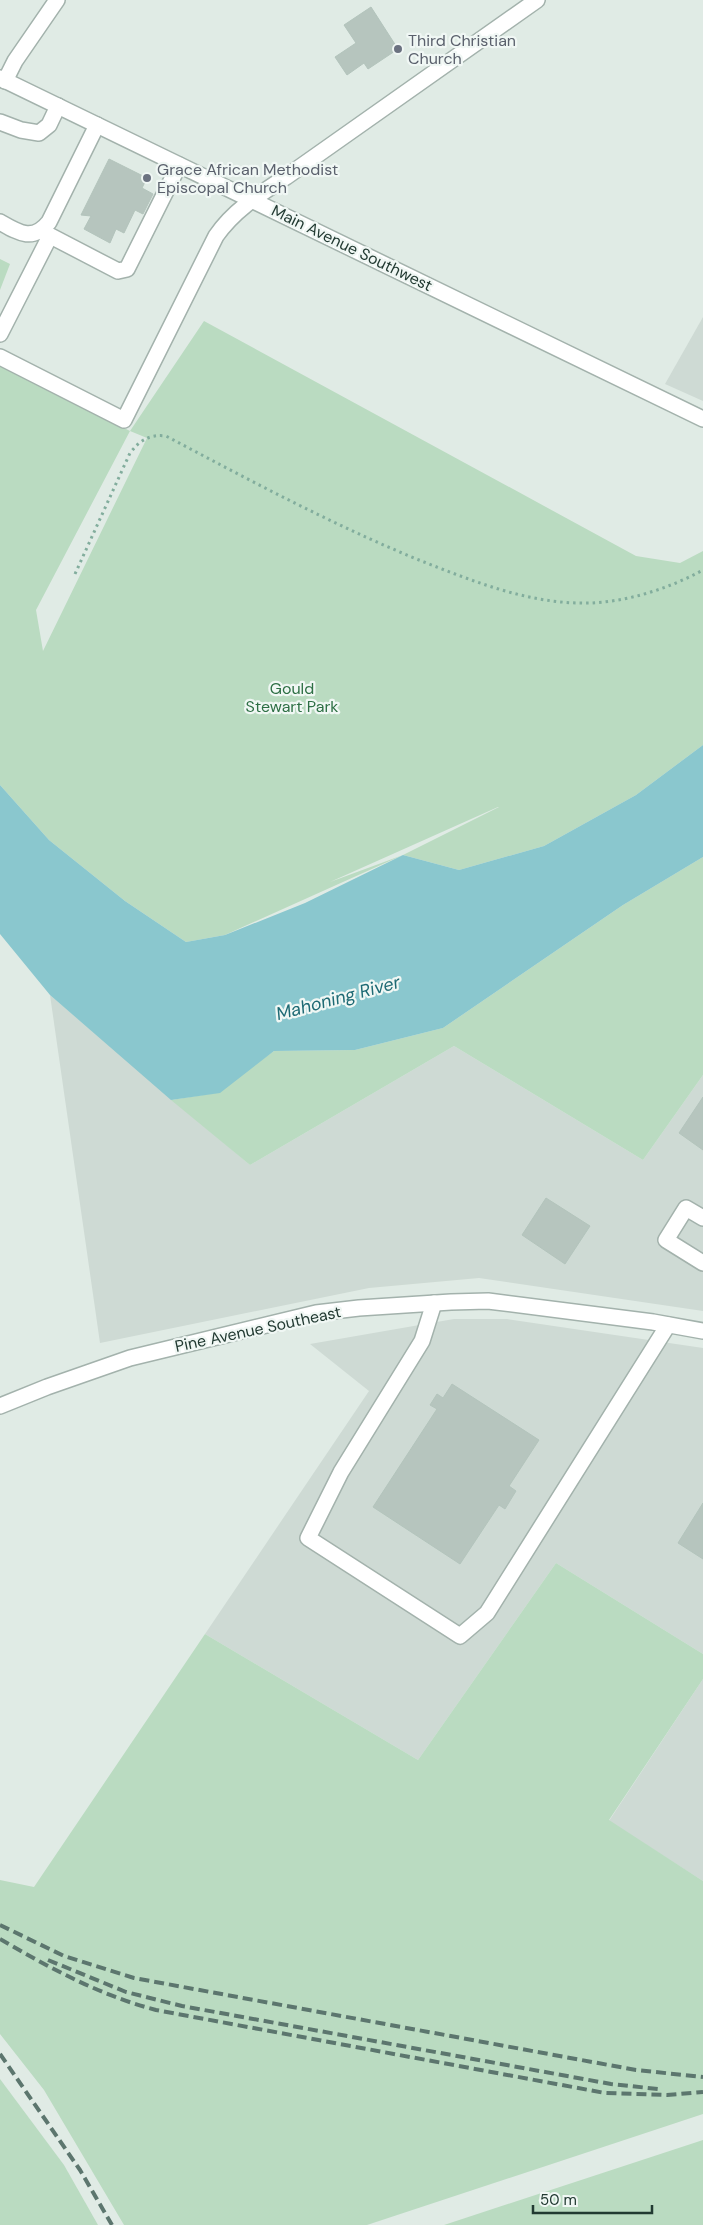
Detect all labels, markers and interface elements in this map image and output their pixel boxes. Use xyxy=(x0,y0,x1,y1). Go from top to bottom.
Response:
place label: Third Christian Church xyxy=(408,30,516,69)
marker: Third Christian Church xyxy=(392,43,404,55)
place label: Grace African Methodist Episcopal Church xyxy=(157,159,338,198)
marker: Grace African Methodist Episcopal Church xyxy=(141,172,153,184)
street label: Main Avenue Southwest xyxy=(268,200,436,296)
park label: Gould Stewart Park xyxy=(246,678,338,717)
water label: Mahoning River xyxy=(273,970,404,1026)
street label: Pine Avenue Southeast xyxy=(173,1301,343,1357)
scale bar xyxy=(533,2182,652,2214)
text: 50 m xyxy=(540,2190,577,2210)

